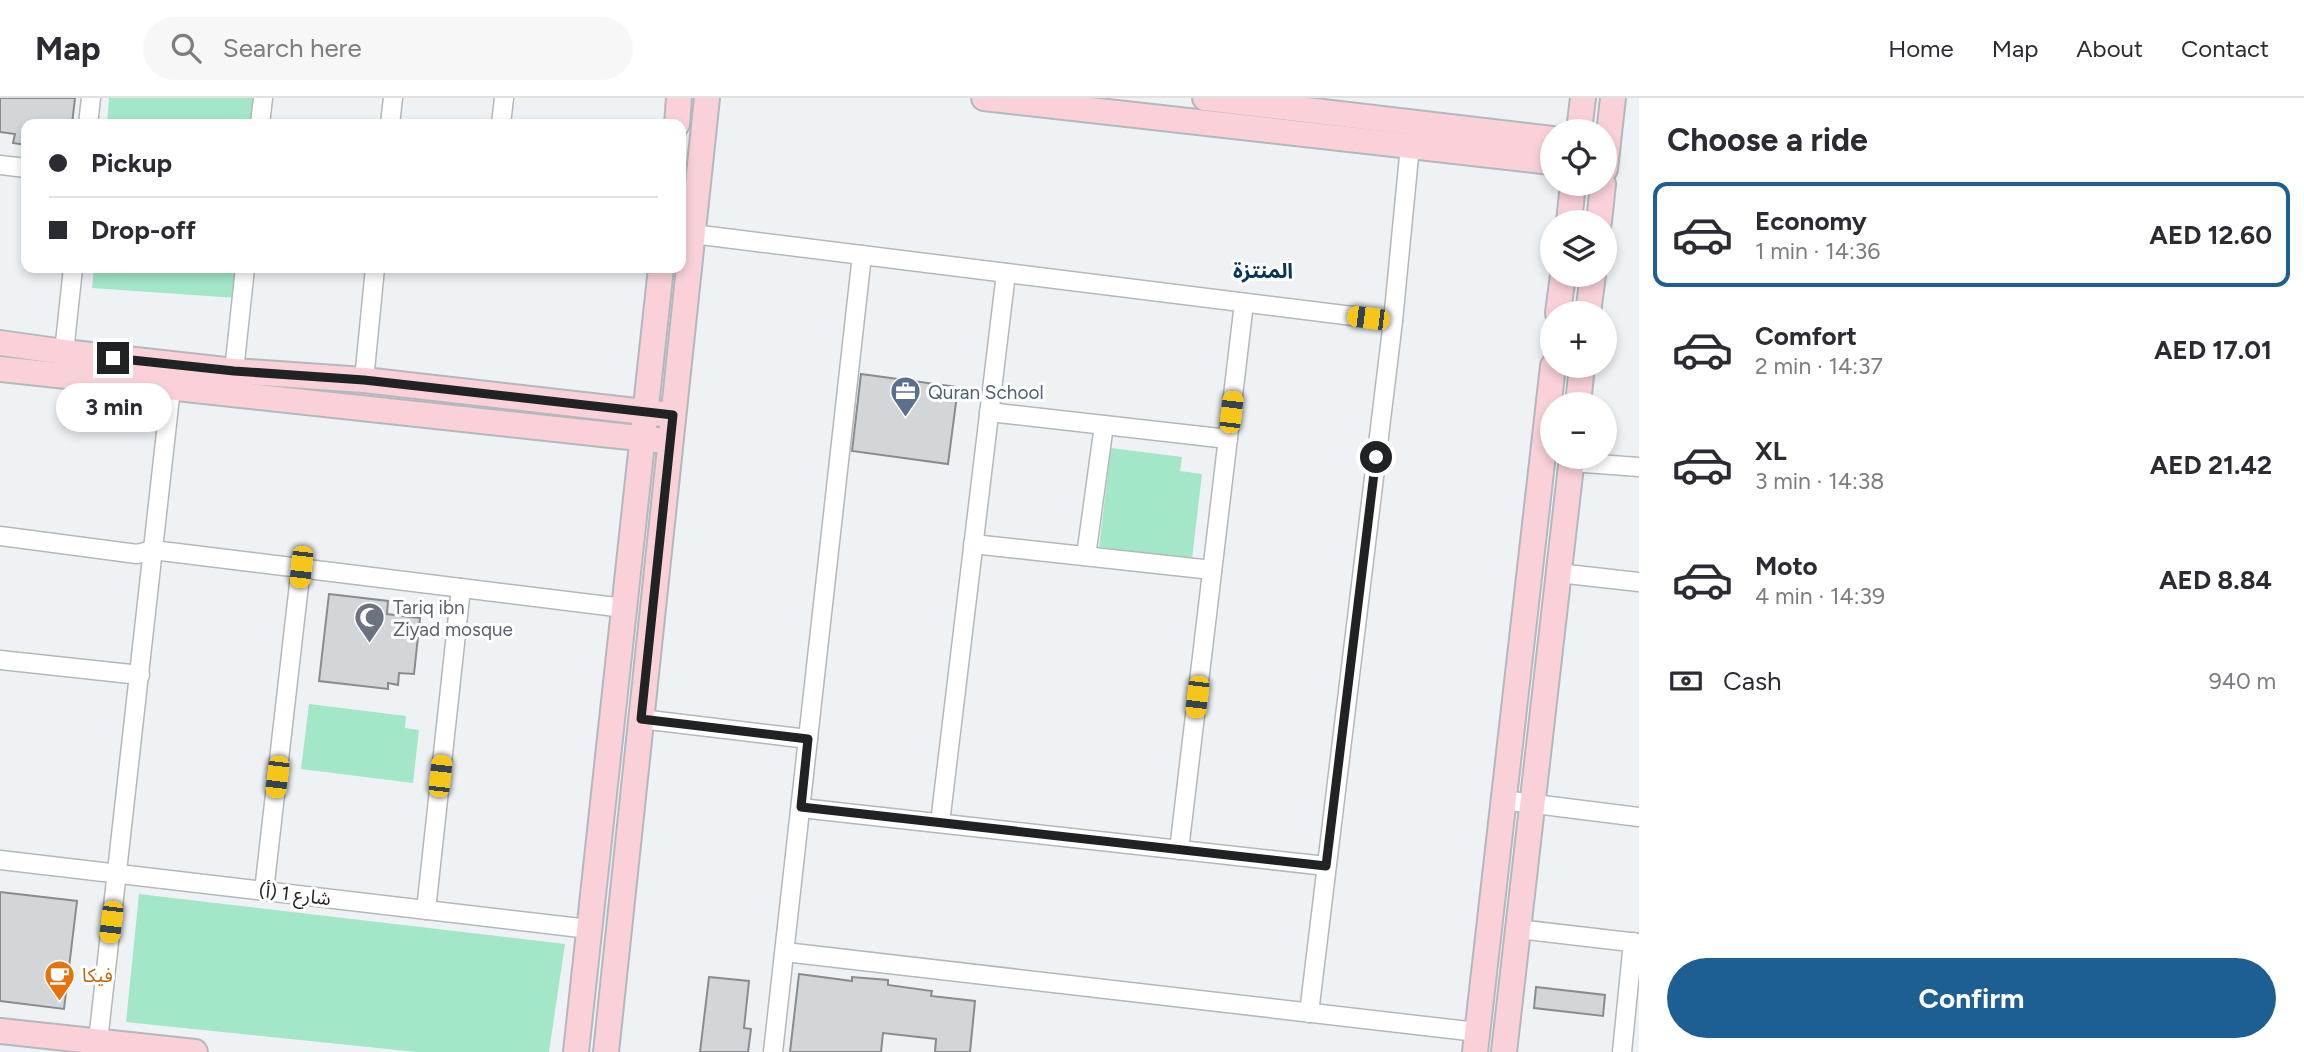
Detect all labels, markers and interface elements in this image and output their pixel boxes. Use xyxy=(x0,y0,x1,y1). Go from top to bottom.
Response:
search box xyxy=(143,17,633,80)
text: Map xyxy=(35,29,101,68)
icon: search xyxy=(167,29,205,67)
text: Search here xyxy=(223,32,362,64)
text: Home xyxy=(1888,34,1954,63)
text: Map xyxy=(1992,34,2038,63)
text: About xyxy=(2076,34,2143,63)
text: Contact xyxy=(2181,34,2269,63)
map controls xyxy=(1540,119,1617,469)
button: locate xyxy=(1540,119,1617,196)
text: Choose a ride xyxy=(1667,121,1868,159)
text: Pickup xyxy=(91,147,172,179)
icon: car xyxy=(1671,203,1734,266)
text: Economy xyxy=(1755,205,1867,237)
button: layers xyxy=(1540,210,1617,287)
text: Drop-off xyxy=(91,214,196,246)
text: AED 12.60 xyxy=(2149,219,2272,251)
text: 1 min · 14:36 xyxy=(1755,237,1880,265)
district label: المنتزة xyxy=(1233,258,1293,283)
button: + xyxy=(1540,301,1617,378)
car xyxy=(1346,305,1391,331)
icon: car xyxy=(1671,318,1734,381)
text: Comfort xyxy=(1755,320,1857,352)
text: AED 17.01 xyxy=(2154,334,2272,366)
route end xyxy=(97,342,129,374)
text: 2 min · 14:37 xyxy=(1755,352,1883,380)
office icon: Quran School xyxy=(888,375,922,419)
place label: Quran School xyxy=(928,381,1044,404)
callout: 3 min xyxy=(55,382,171,432)
car xyxy=(1219,390,1244,434)
button: − xyxy=(1540,392,1617,469)
text: 3 min xyxy=(85,393,143,421)
icon: car xyxy=(1671,433,1734,496)
text: XL xyxy=(1755,435,1787,467)
route start xyxy=(1360,441,1392,473)
text: AED 21.42 xyxy=(2150,449,2272,481)
text: 3 min · 14:38 xyxy=(1755,467,1884,495)
car xyxy=(289,545,314,589)
icon: car xyxy=(1671,548,1734,611)
text: Moto xyxy=(1755,550,1818,582)
text: AED 8.84 xyxy=(2159,564,2272,596)
text: 4 min · 14:39 xyxy=(1755,582,1885,610)
place label: Tariq ibn Ziyad mosque xyxy=(393,596,513,641)
mosque icon: Tariq ibn Ziyad mosque xyxy=(353,601,387,645)
icon: cash xyxy=(1667,662,1705,700)
text: Cash xyxy=(1723,665,1782,697)
text: 940 m xyxy=(2209,667,2276,695)
car xyxy=(1185,675,1210,719)
car xyxy=(428,754,453,798)
car xyxy=(265,755,290,799)
street label: شارع 1 (أ) xyxy=(257,879,332,912)
car xyxy=(99,900,124,944)
cafe icon: فيكا xyxy=(42,958,76,1002)
button: Confirm xyxy=(1667,958,2276,1038)
place label: فيكا xyxy=(82,964,113,987)

